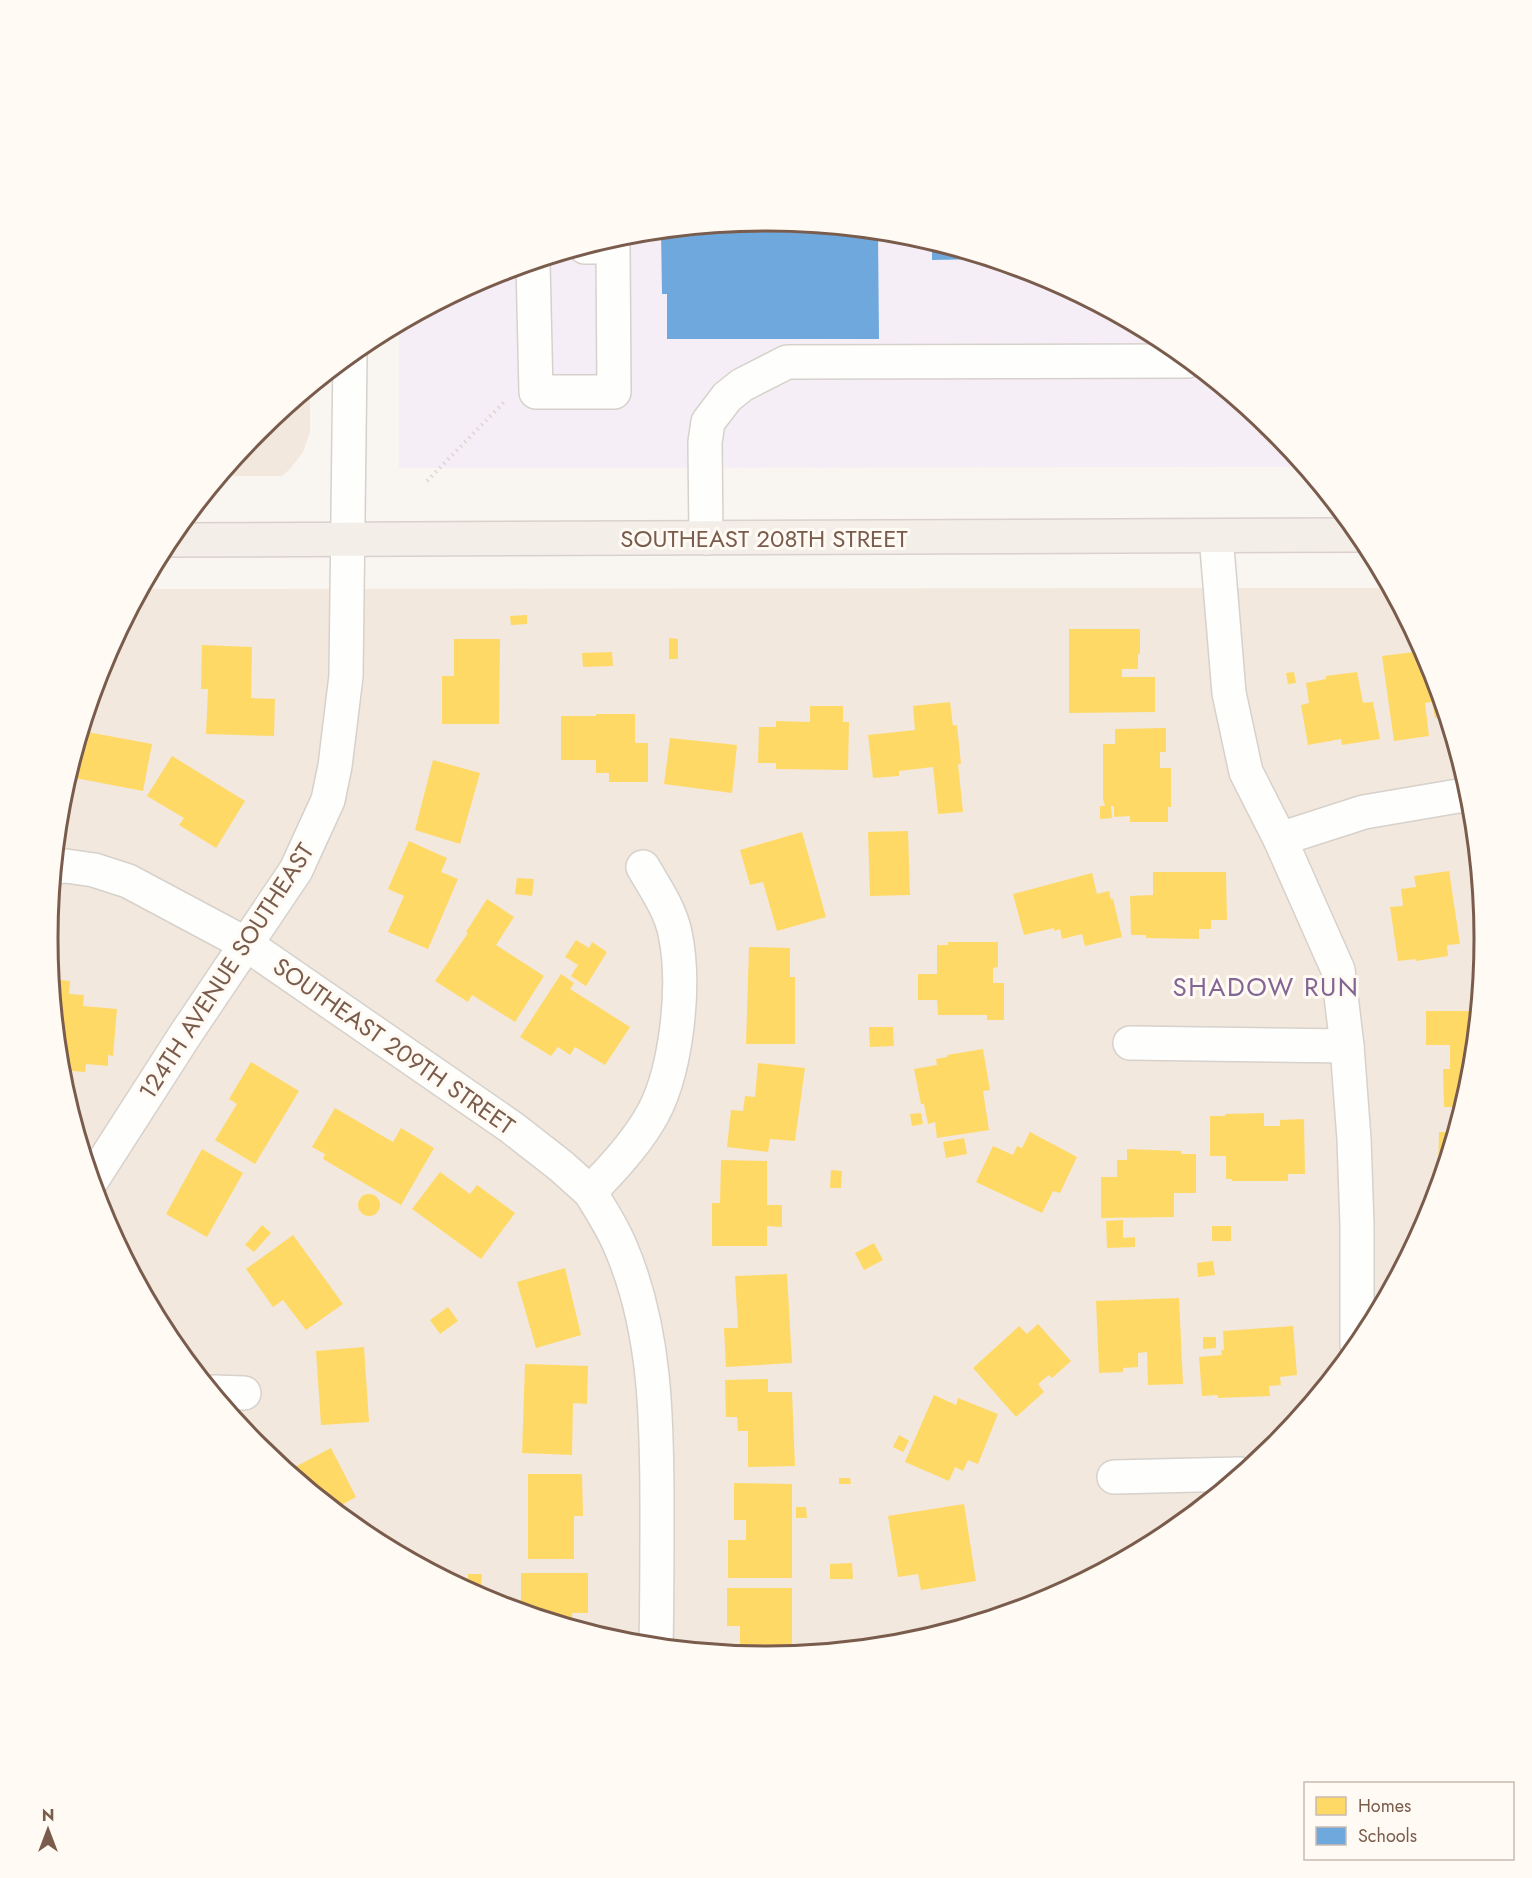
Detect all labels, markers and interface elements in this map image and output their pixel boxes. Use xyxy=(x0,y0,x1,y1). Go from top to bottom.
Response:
street label: SOUTHEAST 208TH STREET xyxy=(620,521,908,556)
street label: 124TH AVENUE SOUTHEAST xyxy=(130,836,322,1106)
street label: SOUTHEAST 209TH STREET xyxy=(266,949,522,1143)
district label: SHADOW RUN xyxy=(1173,968,1359,1006)
legend xyxy=(1304,1782,1514,1860)
text: Homes xyxy=(1358,1793,1411,1819)
north arrow xyxy=(18,1800,78,1860)
text: N xyxy=(42,1804,54,1827)
text: Schools xyxy=(1358,1823,1417,1849)

